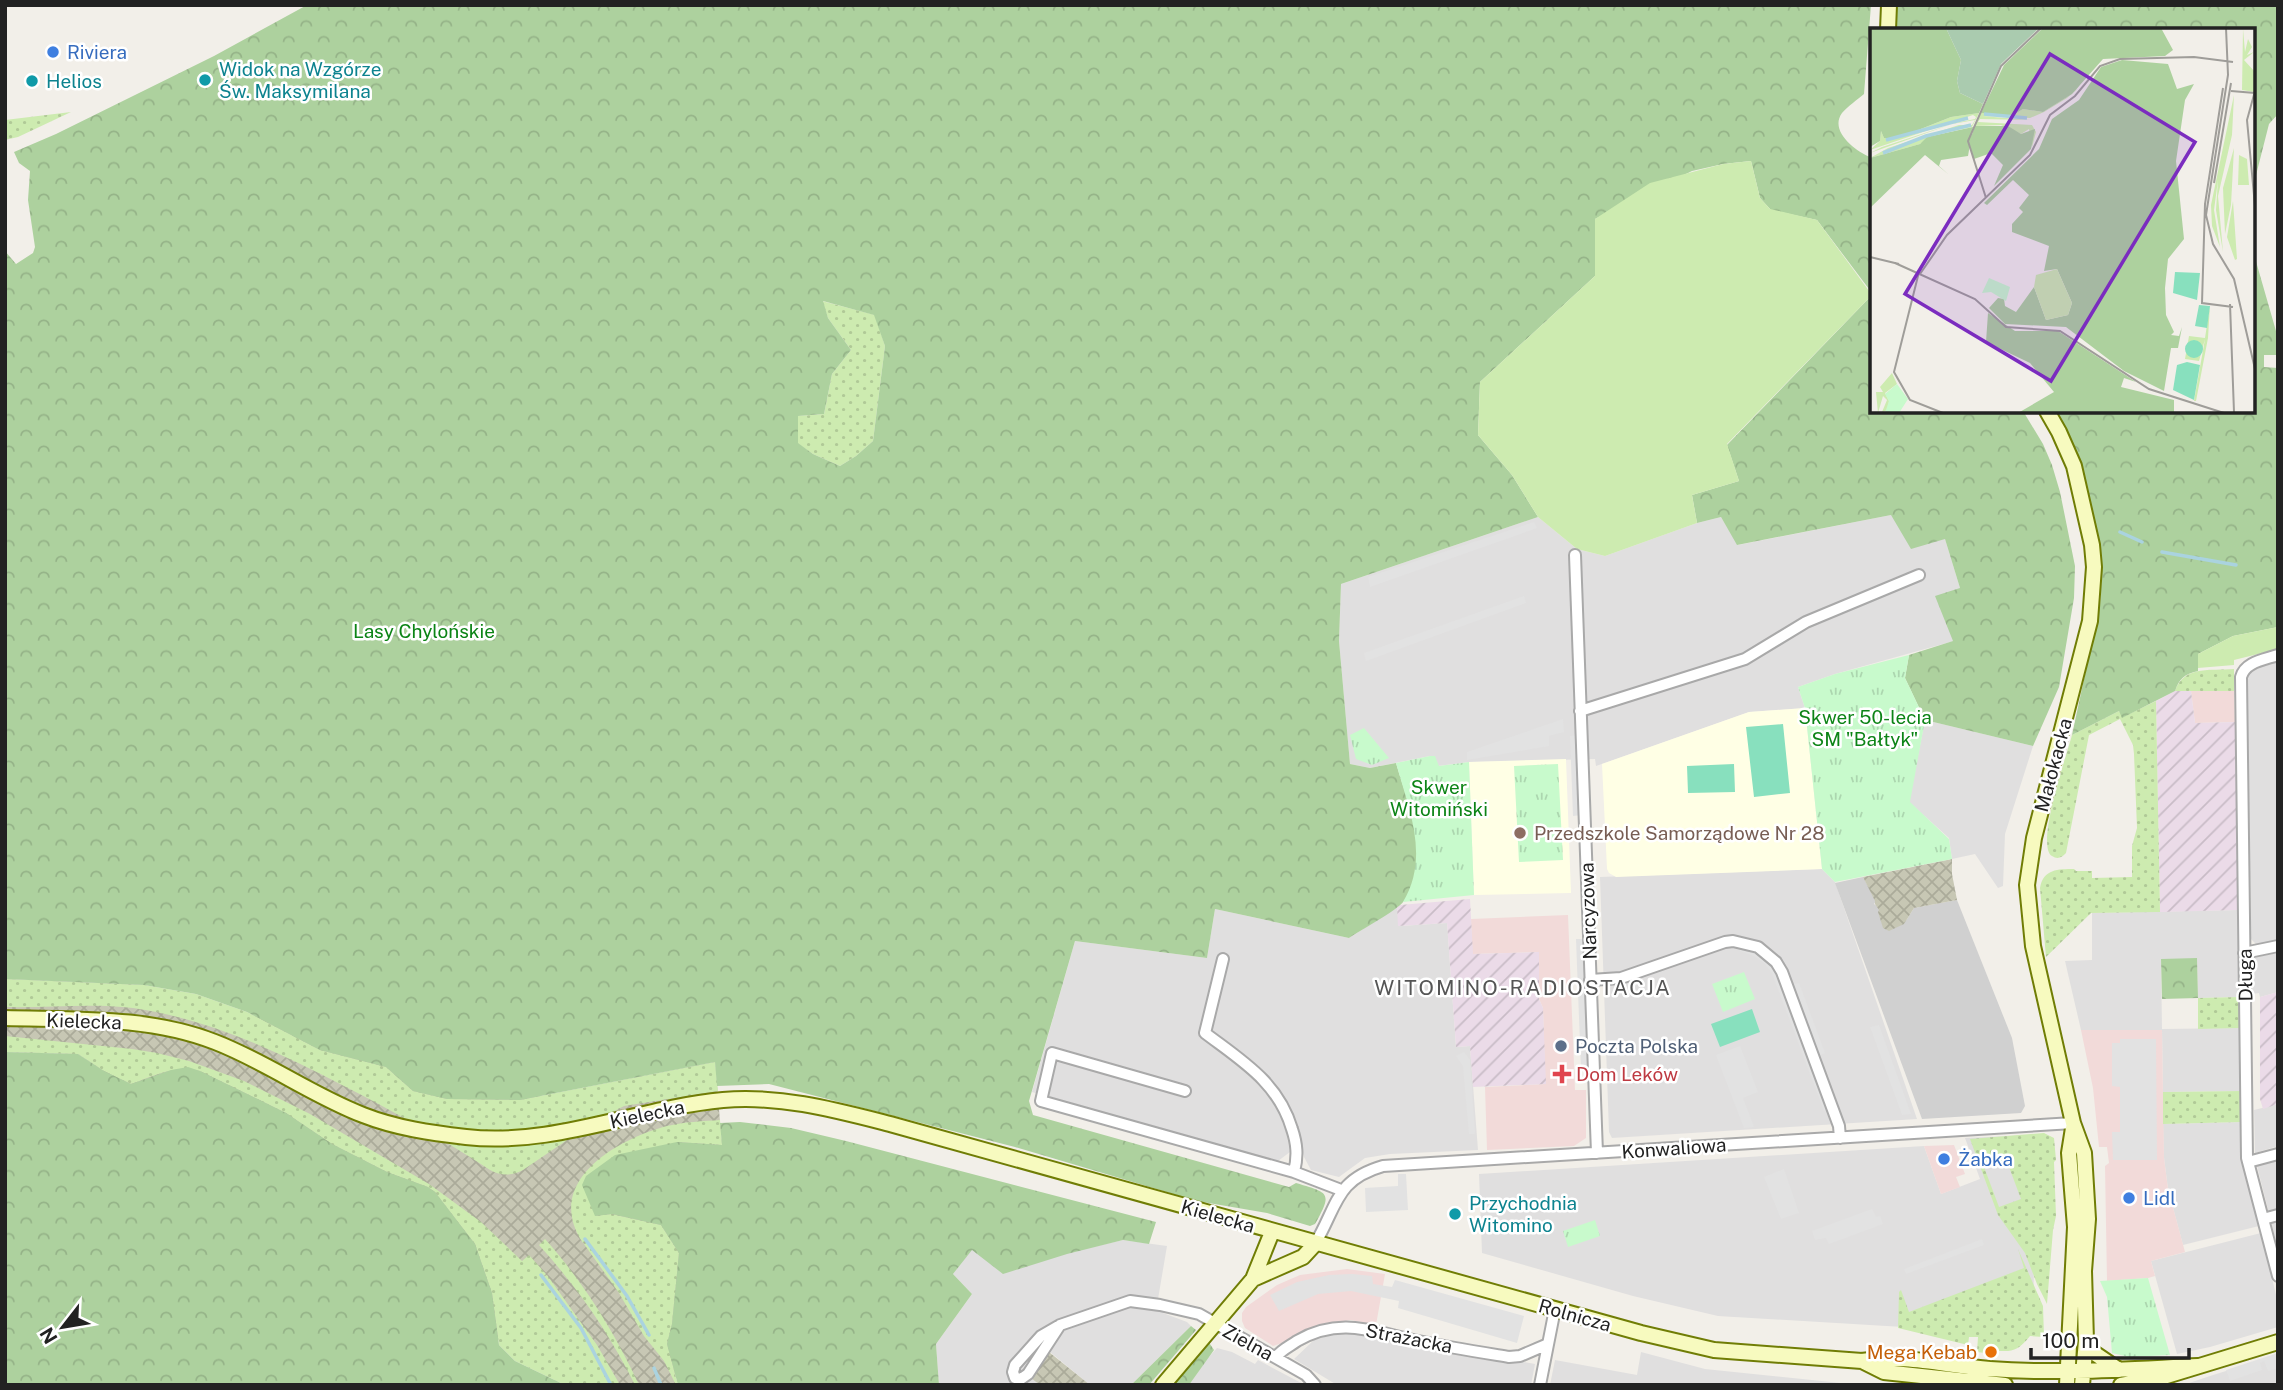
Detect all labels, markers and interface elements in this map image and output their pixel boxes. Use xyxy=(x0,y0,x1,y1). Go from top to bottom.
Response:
inset map xyxy=(1870,28,2255,413)
place label: Riviera xyxy=(67,41,127,63)
marker: Riviera xyxy=(45,44,61,60)
place label: Widok na Wzgórze Św. Maksymilana xyxy=(219,58,381,102)
place label: Helios xyxy=(46,70,102,92)
marker: Widok na Wzgórze Św. Maksymilana xyxy=(197,72,213,88)
marker: Helios xyxy=(24,73,40,89)
park label: Lasy Chylońskie xyxy=(353,620,495,642)
park label: Skwer 50-lecia SM "Bałtyk" xyxy=(1798,706,1932,750)
street label: Małokacka xyxy=(2030,716,2076,814)
park label: Skwer Witomiński xyxy=(1390,776,1488,820)
place label: Przedszkole Samorządowe Nr 28 xyxy=(1534,822,1824,844)
marker: Przedszkole Samorządowe Nr 28 xyxy=(1512,825,1528,841)
street label: Narcyzowa xyxy=(1575,862,1601,960)
street label: Długa xyxy=(2234,949,2256,1001)
district label: WITOMINO-RADIOSTACJA xyxy=(1374,975,1672,1000)
street label: Kielecka xyxy=(46,1009,122,1033)
place label: Poczta Polska xyxy=(1575,1035,1698,1057)
marker: Poczta Polska xyxy=(1553,1038,1569,1054)
place label: Dom Leków xyxy=(1576,1063,1678,1085)
marker: Dom Leków xyxy=(1554,1066,1570,1082)
street label: Kielecka xyxy=(608,1095,686,1133)
street label: Konwaliowa xyxy=(1621,1133,1727,1163)
place label: Żabka xyxy=(1958,1148,2013,1170)
marker: Żabka xyxy=(1936,1151,1952,1167)
place label: Lidl xyxy=(2143,1187,2176,1209)
marker: Lidl xyxy=(2121,1190,2137,1206)
place label: Przychodnia Witomino xyxy=(1469,1192,1577,1236)
street label: Kielecka xyxy=(1179,1195,1257,1237)
marker: Przychodnia Witomino xyxy=(1447,1206,1463,1222)
north arrow xyxy=(28,1292,98,1362)
street label: Rolnicza xyxy=(1536,1294,1614,1336)
scale bar xyxy=(2031,1316,2188,1360)
street label: Zielna xyxy=(1219,1319,1277,1365)
street label: Strażacka xyxy=(1364,1319,1454,1357)
text: N xyxy=(35,1324,62,1348)
text: 100 m xyxy=(2042,1328,2099,1353)
place label: Mega Kebab xyxy=(1867,1341,1977,1363)
marker: Mega Kebab xyxy=(1983,1344,1999,1360)

